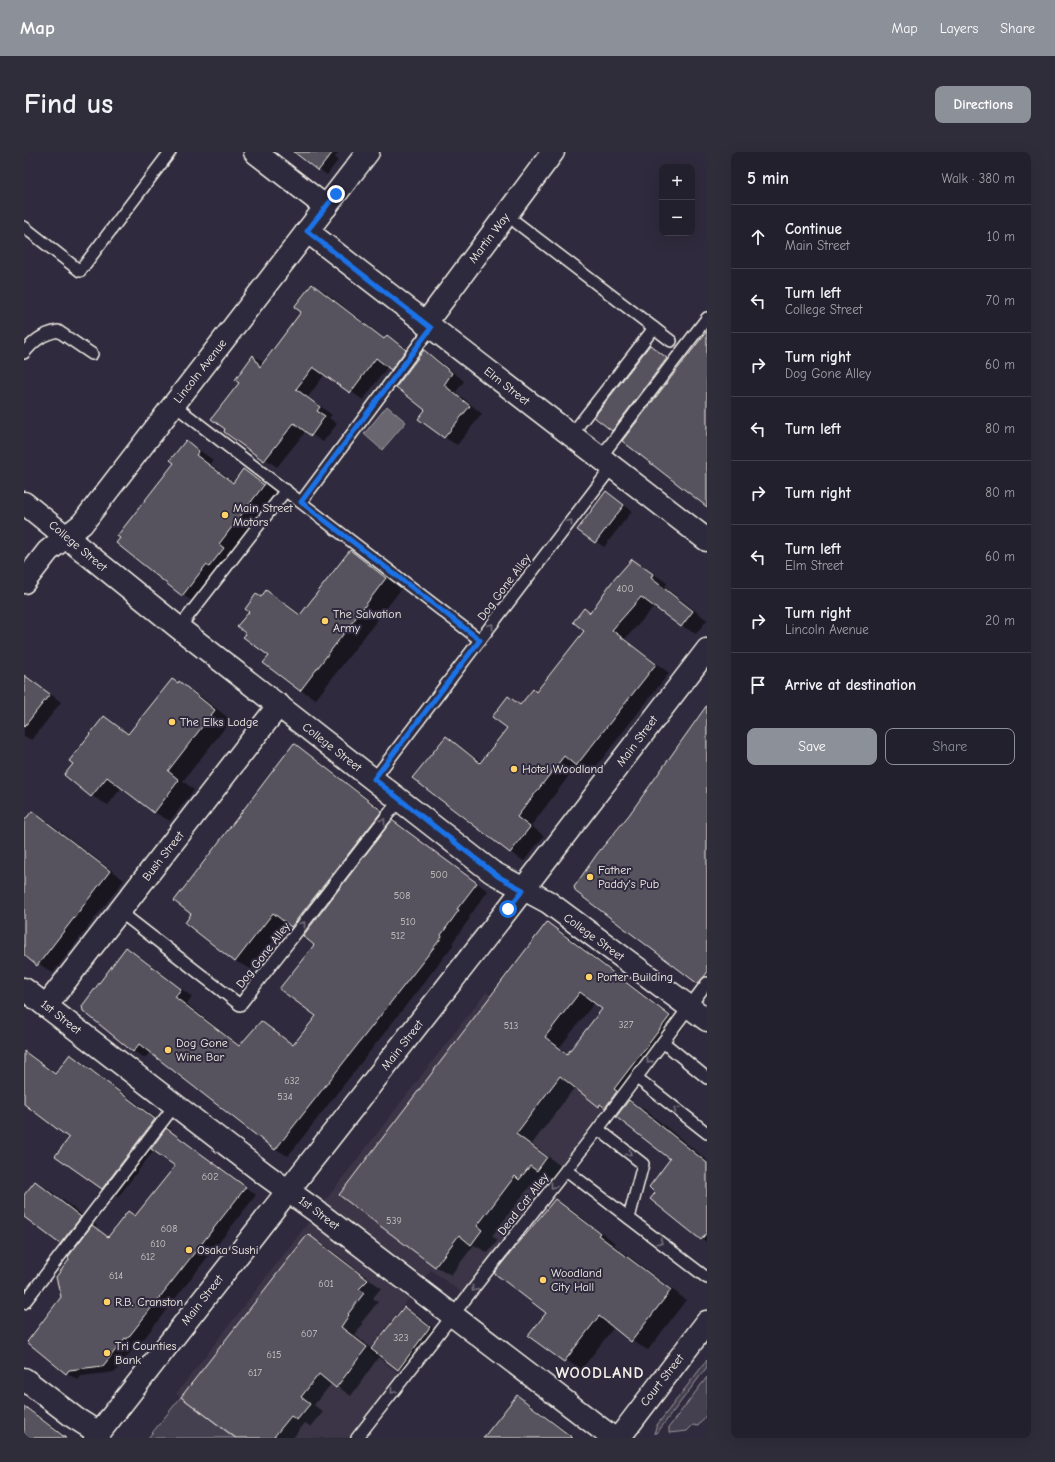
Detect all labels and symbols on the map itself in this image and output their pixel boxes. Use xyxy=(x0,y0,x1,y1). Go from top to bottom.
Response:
route end xyxy=(327,185,345,203)
street label: Martin Way xyxy=(466,210,513,266)
street label: Lincoln Avenue xyxy=(171,336,229,406)
street label: Elm Street xyxy=(481,364,533,408)
place label: Main Street Motors xyxy=(233,501,293,529)
marker: Main Street Motors xyxy=(220,510,230,520)
street label: College Street xyxy=(46,518,110,575)
one-way arrow xyxy=(565,520,572,527)
street label: Dog Gone Alley xyxy=(474,551,534,623)
house number: 400 xyxy=(616,583,634,595)
place label: The Salvation Army xyxy=(333,607,401,635)
marker: The Salvation Army xyxy=(320,616,330,626)
one-way arrow xyxy=(486,623,493,630)
street label: Main Street xyxy=(613,713,661,769)
place label: The Elks Lodge xyxy=(180,715,258,729)
marker: The Elks Lodge xyxy=(167,717,177,727)
street label: College Street xyxy=(300,719,365,775)
place label: Hotel Woodland xyxy=(522,762,603,776)
marker: Hotel Woodland xyxy=(509,764,519,774)
one-way arrow xyxy=(378,818,386,825)
street label: Bush Street xyxy=(139,828,187,884)
place label: Father Paddy's Pub xyxy=(598,863,659,891)
house number: 500 xyxy=(430,869,448,881)
marker: Father Paddy's Pub xyxy=(585,872,595,882)
house number: 508 xyxy=(394,890,410,902)
route start xyxy=(499,900,517,918)
street label: College Street xyxy=(561,910,627,964)
house number: 510 xyxy=(400,916,416,928)
street label: Dog Gone Alley xyxy=(233,919,293,991)
one-way arrow xyxy=(298,921,305,928)
house number: 512 xyxy=(391,930,405,942)
place label: Porter Building xyxy=(597,970,673,984)
marker: Porter Building xyxy=(584,972,594,982)
street label: 1st Street xyxy=(38,997,84,1037)
street label: Main Street xyxy=(378,1017,426,1073)
house number: 327 xyxy=(619,1019,634,1031)
house number: 513 xyxy=(504,1020,518,1032)
place label: Dog Gone Wine Bar xyxy=(176,1036,228,1064)
marker: Dog Gone Wine Bar xyxy=(163,1045,173,1055)
one-way arrow xyxy=(646,1057,654,1064)
house number: 632 xyxy=(284,1075,300,1087)
house number: 534 xyxy=(277,1091,293,1103)
one-way arrow xyxy=(674,1106,681,1113)
one-way arrow xyxy=(624,1148,631,1155)
street label: Dead Cat Alley xyxy=(494,1170,552,1238)
house number: 602 xyxy=(202,1171,218,1183)
one-way arrow xyxy=(551,1182,558,1189)
street label: 1st Street xyxy=(296,1193,343,1233)
house number: 539 xyxy=(386,1215,402,1227)
house number: 608 xyxy=(161,1223,177,1235)
one-way arrow xyxy=(655,1237,662,1244)
house number: 610 xyxy=(150,1238,166,1250)
place label: Osaka Sushi xyxy=(197,1243,259,1257)
marker: Osaka Sushi xyxy=(184,1245,194,1255)
house number: 612 xyxy=(141,1251,155,1263)
place label: Woodland City Hall xyxy=(551,1266,602,1294)
house number: 614 xyxy=(109,1270,123,1282)
street label: Main Street xyxy=(178,1272,226,1328)
marker: Woodland City Hall xyxy=(538,1275,548,1285)
house number: 601 xyxy=(318,1278,334,1290)
one-way arrow xyxy=(471,1285,478,1292)
place label: R.B. Cranston xyxy=(115,1295,183,1309)
marker: R.B. Cranston xyxy=(102,1297,112,1307)
house number: 607 xyxy=(301,1328,317,1340)
house number: 323 xyxy=(393,1332,409,1344)
place label: Tri Counties Bank xyxy=(115,1339,176,1367)
marker: Tri Counties Bank xyxy=(102,1348,112,1358)
house number: 615 xyxy=(267,1349,281,1361)
street label: Court Street xyxy=(637,1351,687,1409)
district label: WOODLAND xyxy=(556,1364,644,1382)
house number: 617 xyxy=(248,1367,262,1379)
one-way arrow xyxy=(391,1387,398,1394)

